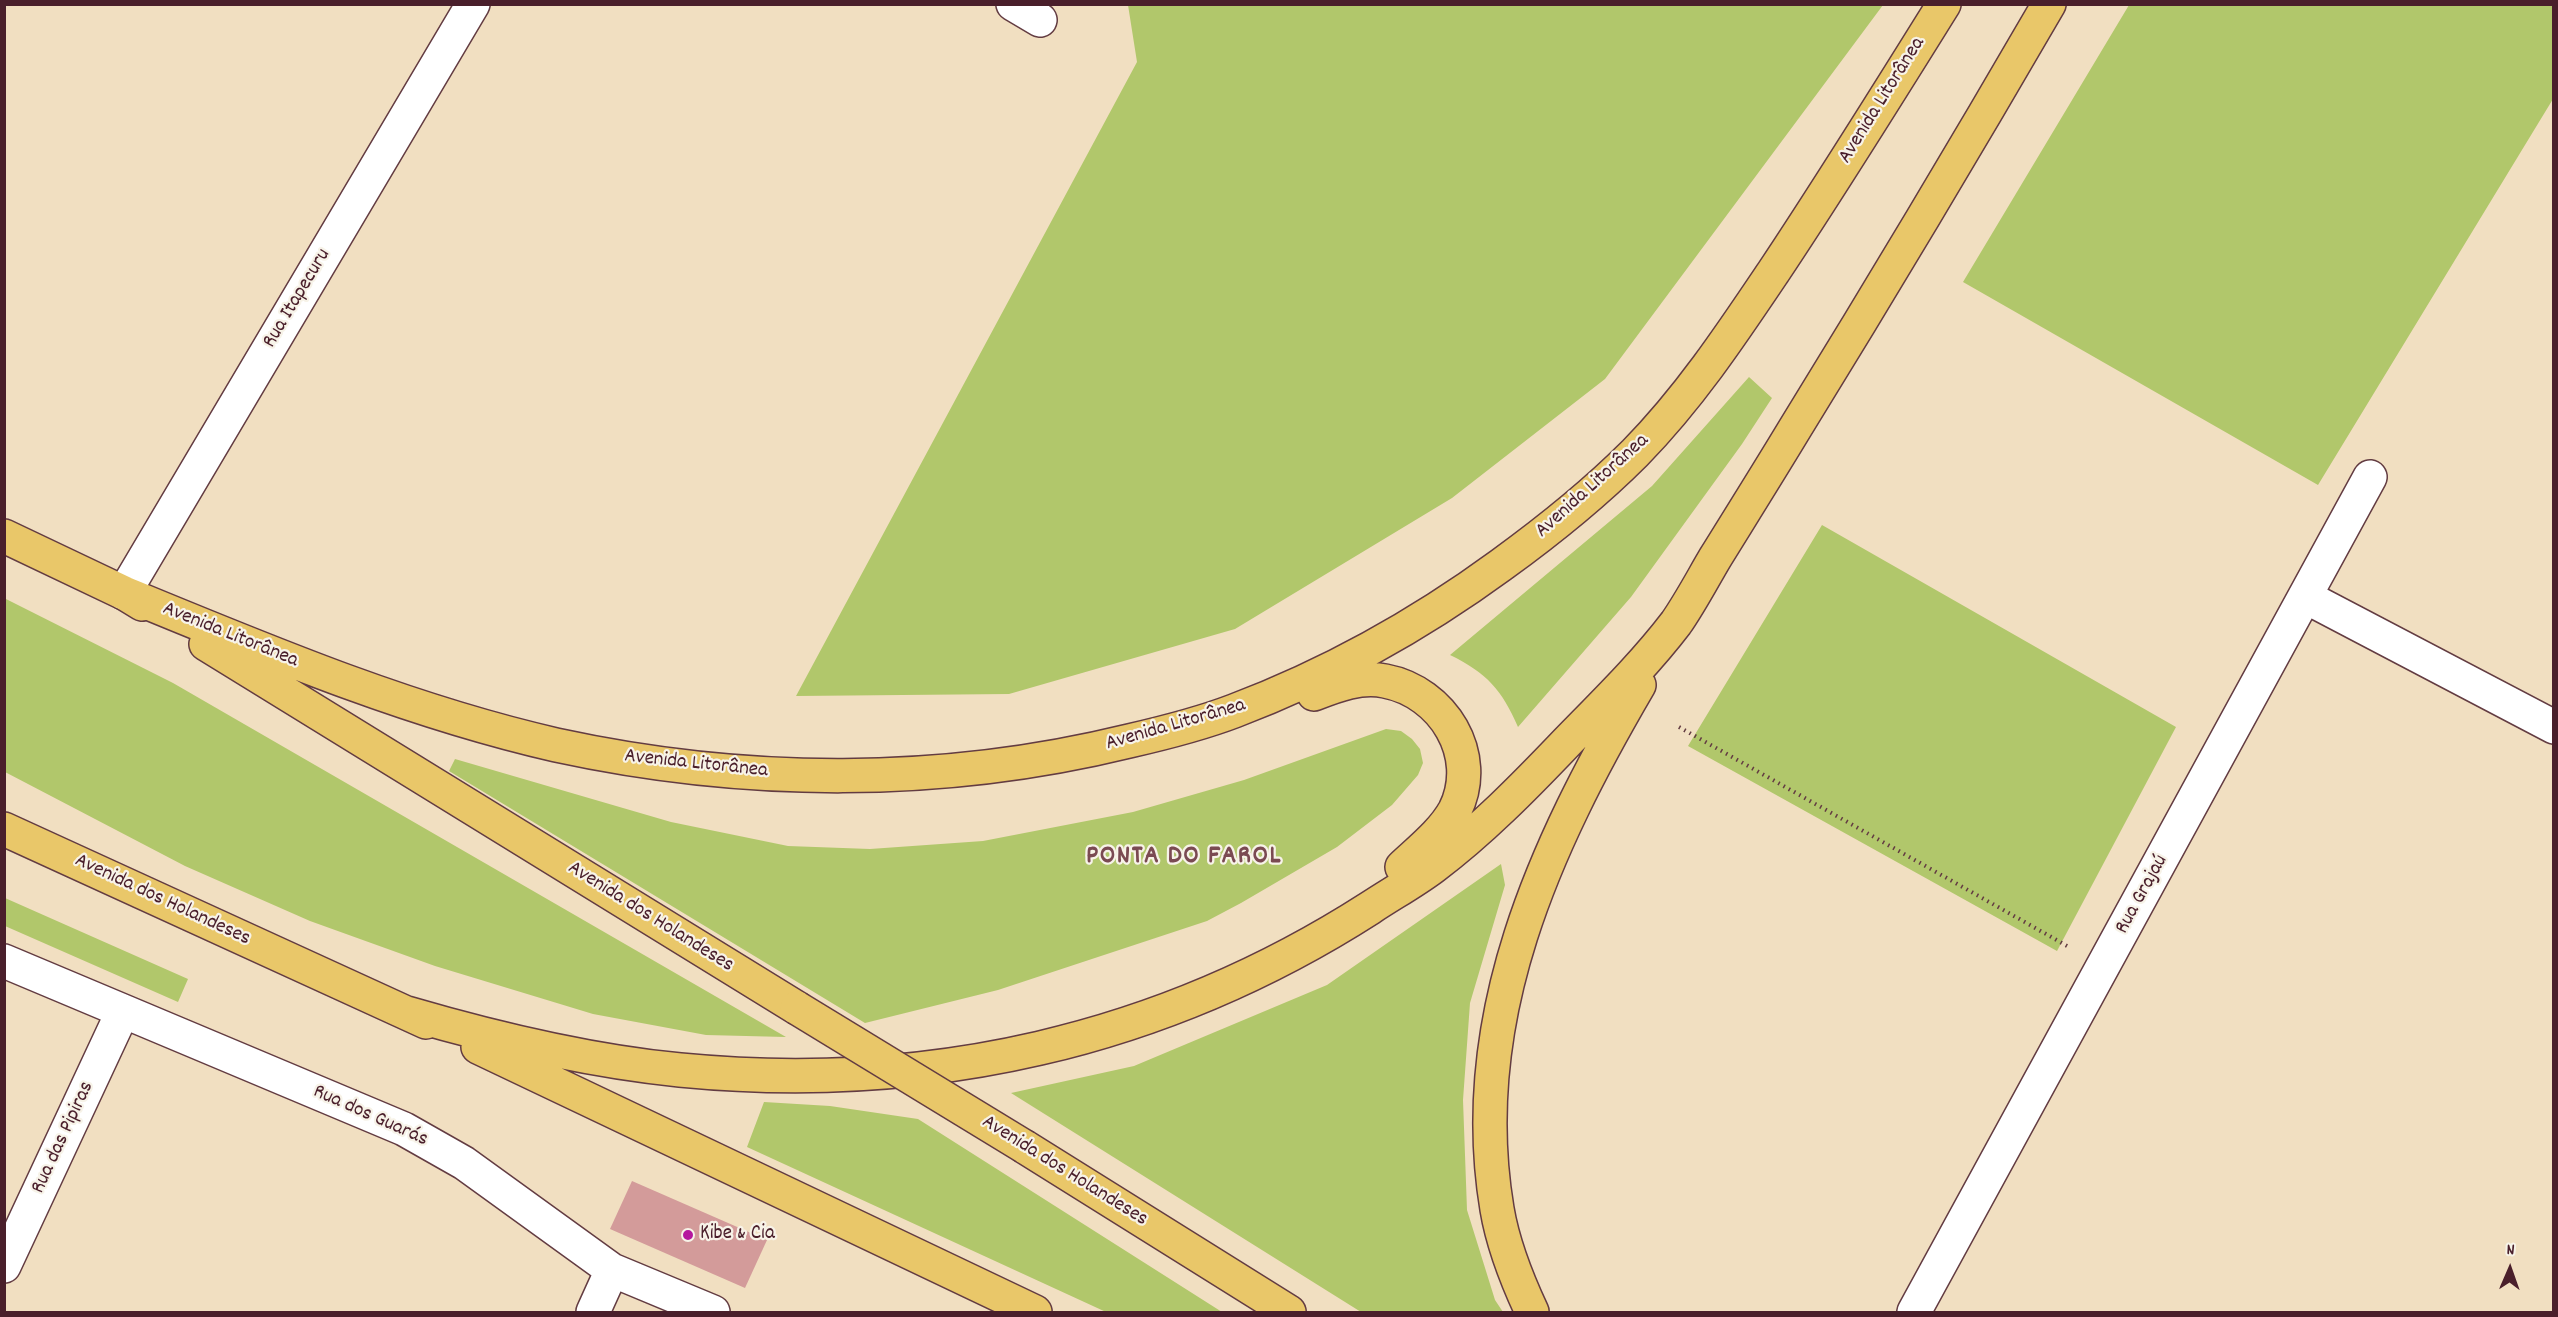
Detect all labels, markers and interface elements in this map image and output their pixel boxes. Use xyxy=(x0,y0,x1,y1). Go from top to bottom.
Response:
street label: Avenida Litorânea xyxy=(1834,33,1932,169)
street label: Rua Itapecuru xyxy=(259,245,337,353)
street label: Avenida Litorânea xyxy=(1531,429,1655,545)
street label: Avenida Litorânea xyxy=(158,597,302,675)
street label: Avenida Litorânea xyxy=(1103,694,1249,758)
street label: Avenida Litorânea xyxy=(623,745,769,785)
district label: PONTA DO FAROL xyxy=(1086,842,1282,874)
street label: Avenida dos Holandeses xyxy=(70,849,254,953)
street label: Rua Grajaú xyxy=(2111,851,2175,939)
street label: Avenida dos Holandeses xyxy=(562,857,738,979)
street label: Rua das Pipiras xyxy=(27,1078,101,1198)
street label: Rua dos Guarás xyxy=(309,1080,431,1154)
street label: Avenida dos Holandeses xyxy=(976,1111,1152,1233)
place label: Kibe & Cia xyxy=(700,1222,775,1248)
marker: Kibe & Cia xyxy=(681,1228,695,1242)
north arrow xyxy=(2480,1239,2540,1299)
text: N xyxy=(2506,1239,2515,1262)

